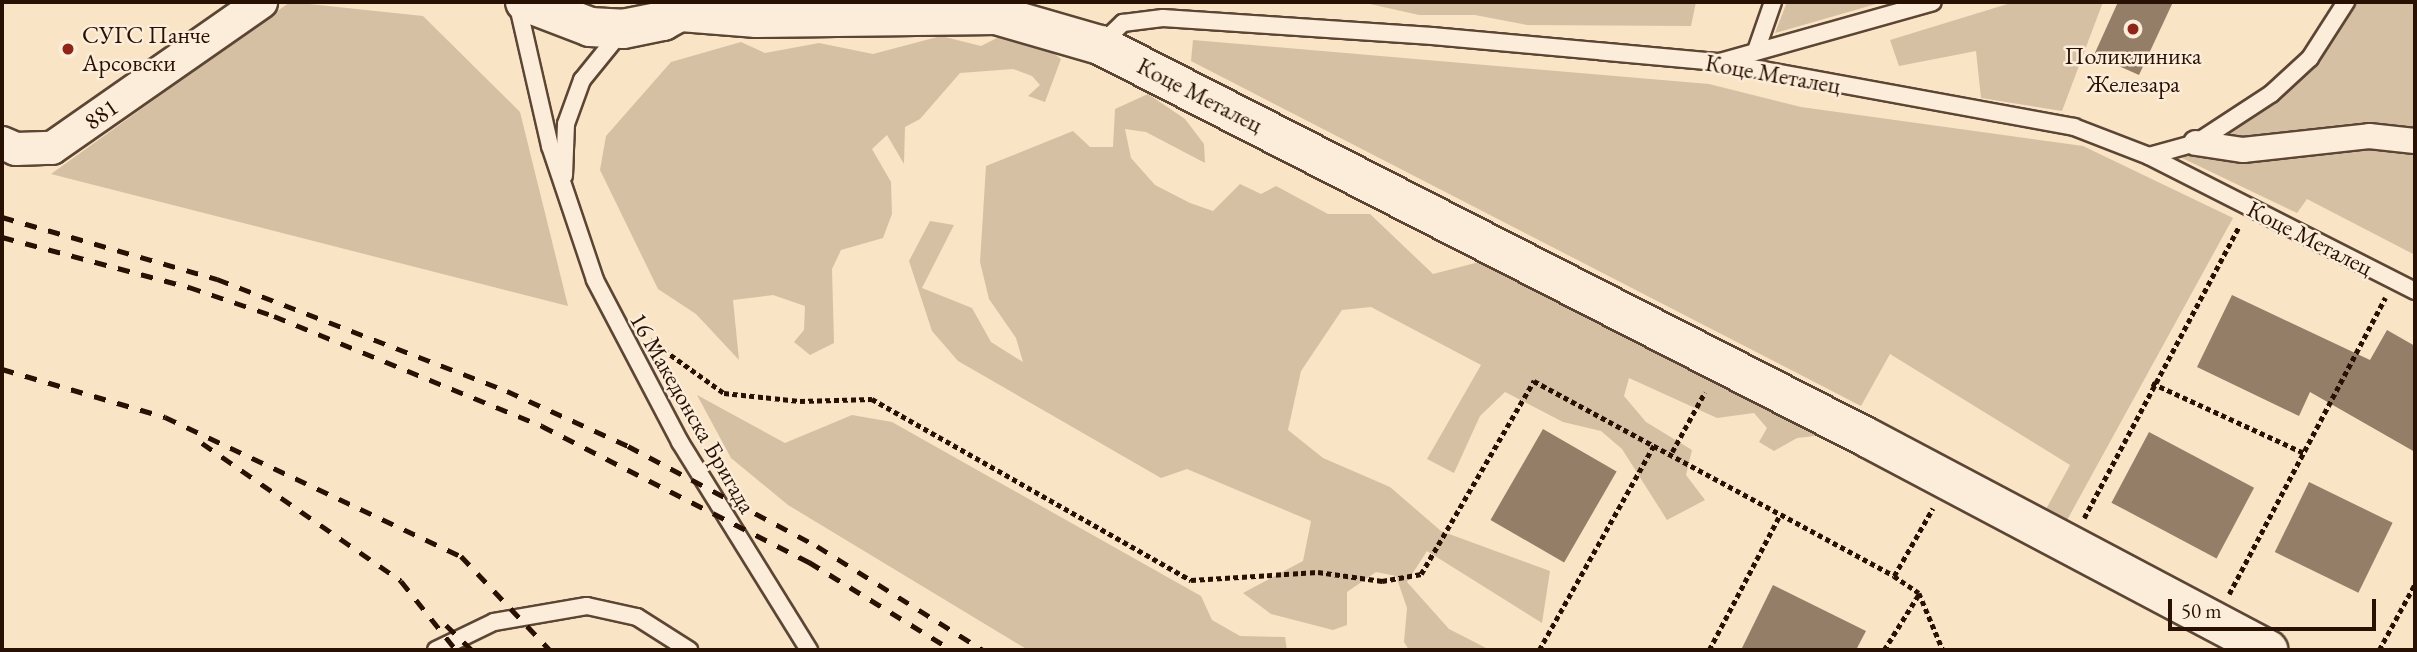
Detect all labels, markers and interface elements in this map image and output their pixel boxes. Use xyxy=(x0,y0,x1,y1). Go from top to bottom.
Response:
marker: Поликлиника Железара xyxy=(2123,19,2143,39)
place label: СУГС Панче Арсовски xyxy=(82,21,210,77)
marker: СУГС Панче Арсовски xyxy=(60,41,76,57)
place label: Поликлиника Железара xyxy=(2065,42,2201,98)
street label: Коце Металец xyxy=(1703,48,1843,100)
street label: Коце Металец xyxy=(1132,51,1268,139)
street label: 881 xyxy=(79,92,123,136)
street label: Коце Металец xyxy=(2242,194,2378,282)
street label: 16 Македонска Бригада xyxy=(624,308,762,518)
scale bar xyxy=(2172,586,2380,630)
text: 50 m xyxy=(2181,597,2222,624)

